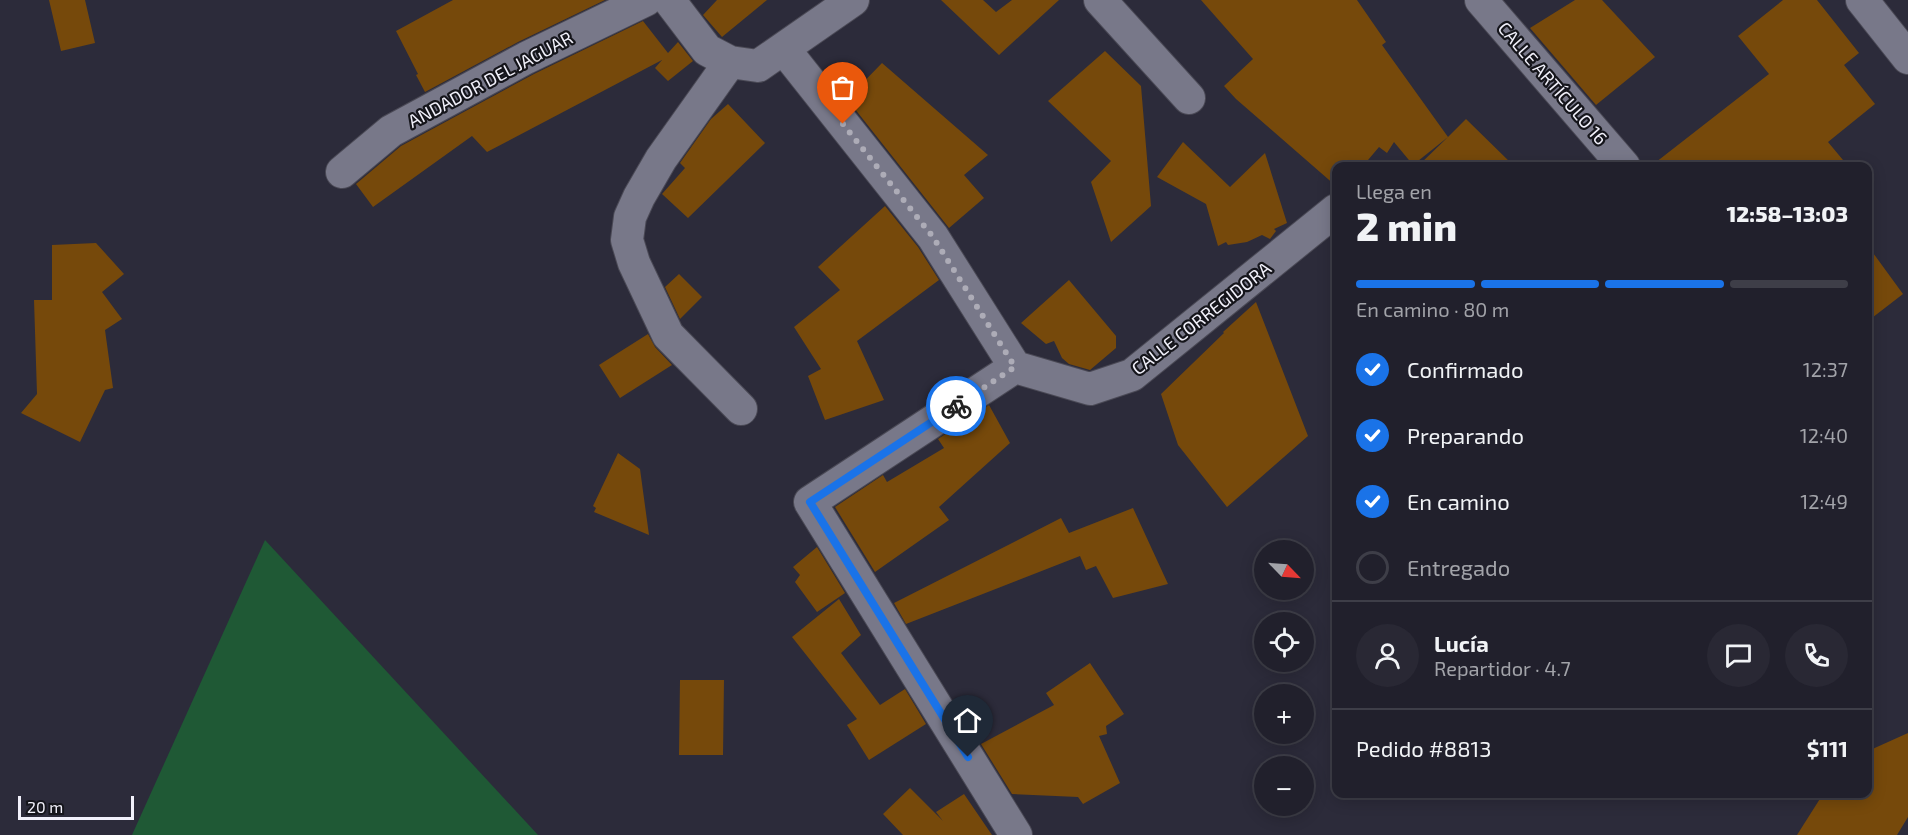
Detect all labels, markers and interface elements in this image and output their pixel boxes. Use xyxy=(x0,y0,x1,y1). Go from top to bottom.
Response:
street label: CALLE ARTÍCULO 16 xyxy=(1494,17,1612,149)
street label: ANDADOR DEL JAGUAR xyxy=(404,26,576,132)
pin xyxy=(817,62,868,124)
icon: bag xyxy=(826,71,859,104)
text: Llega en xyxy=(1356,179,1432,203)
text: 12:58–13:03 xyxy=(1726,200,1848,226)
text: 2 min xyxy=(1356,202,1457,249)
street label: CALLE CORREGIDORA xyxy=(1127,256,1276,379)
text: En camino · 80 m xyxy=(1356,297,1509,321)
icon: check xyxy=(1356,353,1389,386)
text: Confirmado xyxy=(1407,356,1523,382)
text: 12:37 xyxy=(1803,357,1848,381)
courier xyxy=(926,376,986,436)
icon: bike xyxy=(940,390,973,423)
icon: check xyxy=(1356,419,1389,452)
text: Preparando xyxy=(1407,422,1524,448)
text: 12:40 xyxy=(1800,423,1848,447)
icon: check xyxy=(1356,485,1389,518)
text: En camino xyxy=(1407,488,1510,514)
text: 12:49 xyxy=(1800,489,1848,513)
north arrow xyxy=(1254,540,1314,600)
map controls xyxy=(1254,540,1314,816)
text: Entregado xyxy=(1407,554,1510,580)
button: locate xyxy=(1254,612,1314,672)
button: person xyxy=(1356,624,1419,687)
button: chat xyxy=(1707,624,1770,687)
button: phone xyxy=(1785,624,1848,687)
text: Lucía xyxy=(1434,630,1489,656)
text: Repartidor · 4.7 xyxy=(1434,656,1571,680)
button: + xyxy=(1254,684,1314,744)
pin xyxy=(942,695,993,757)
icon: home xyxy=(951,704,984,737)
text: Pedido #8813 xyxy=(1356,735,1492,761)
text: $111 xyxy=(1807,735,1848,761)
button: − xyxy=(1254,756,1314,816)
scale bar xyxy=(18,793,134,820)
text: 20 m xyxy=(27,797,63,816)

